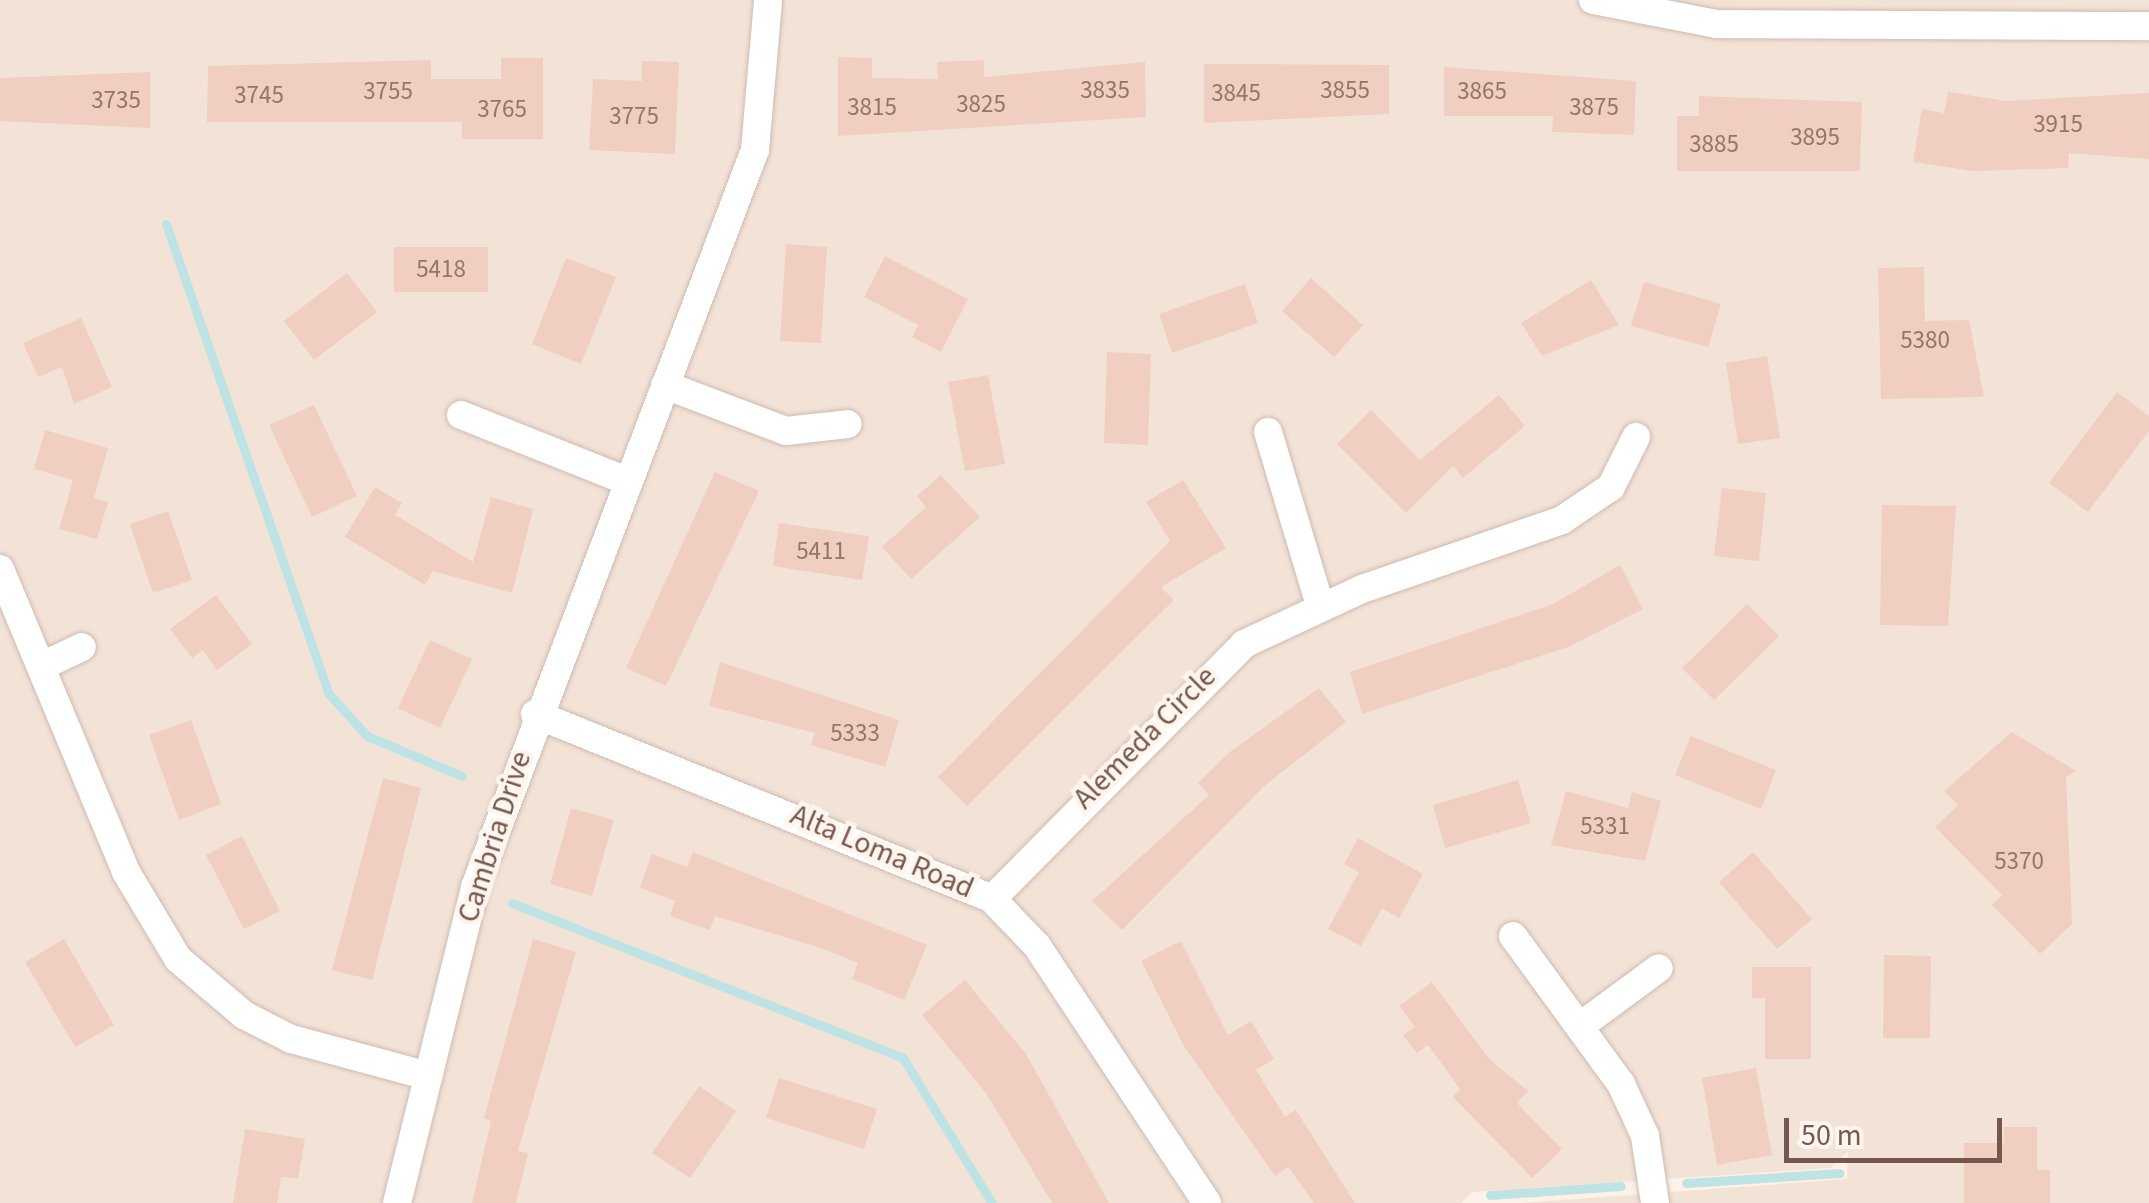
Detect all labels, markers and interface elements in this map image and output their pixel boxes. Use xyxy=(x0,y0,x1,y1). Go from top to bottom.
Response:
house number: 3835 xyxy=(1080,75,1130,105)
house number: 3855 xyxy=(1320,75,1370,105)
house number: 3755 xyxy=(363,76,413,106)
house number: 3865 xyxy=(1457,76,1507,106)
house number: 3845 xyxy=(1211,78,1261,108)
house number: 3745 xyxy=(234,80,284,110)
house number: 3735 xyxy=(91,85,141,115)
house number: 3825 xyxy=(956,89,1006,119)
house number: 3815 xyxy=(847,92,897,122)
house number: 3875 xyxy=(1569,92,1619,122)
house number: 3765 xyxy=(477,94,527,124)
house number: 3775 xyxy=(609,101,659,131)
house number: 3915 xyxy=(2033,109,2083,139)
house number: 3895 xyxy=(1790,122,1840,152)
house number: 3885 xyxy=(1689,129,1739,159)
house number: 5418 xyxy=(416,254,466,284)
house number: 5380 xyxy=(1900,325,1950,355)
house number: 5411 xyxy=(796,536,846,566)
street label: Alemeda Circle xyxy=(1066,659,1224,817)
house number: 5333 xyxy=(830,718,880,748)
street label: Cambria Drive xyxy=(450,747,540,927)
street label: Alta Loma Road xyxy=(785,797,979,907)
house number: 5331 xyxy=(1580,811,1630,841)
house number: 5370 xyxy=(1994,846,2044,876)
scale bar xyxy=(1789,1098,2006,1160)
text: 50 m xyxy=(1801,1114,1862,1157)

